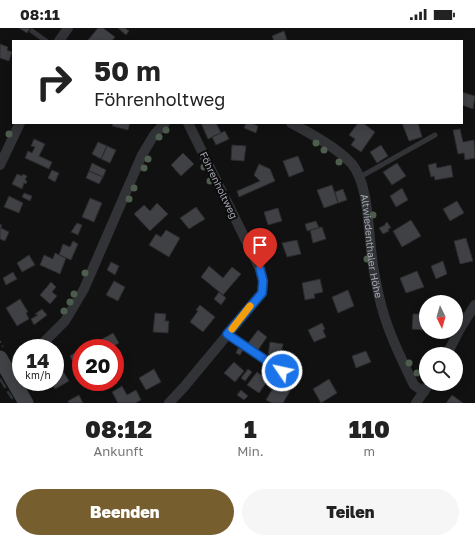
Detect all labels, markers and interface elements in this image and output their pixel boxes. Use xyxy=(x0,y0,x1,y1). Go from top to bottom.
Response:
text: 08:11 xyxy=(20,5,60,23)
text: 50 m xyxy=(94,54,161,87)
icon: right xyxy=(28,56,80,108)
text: Föhrenholtweg xyxy=(94,88,225,110)
street label: Föhrenholtweg xyxy=(198,150,240,220)
street label: Altwiedenthaler Höhe xyxy=(359,193,385,299)
pin xyxy=(243,228,277,269)
icon: arrive xyxy=(249,234,271,256)
north arrow xyxy=(419,295,463,339)
map controls xyxy=(419,295,463,391)
speed limit sign: 20 xyxy=(72,339,124,391)
button: search xyxy=(419,347,463,391)
text: 14 xyxy=(27,348,49,372)
position arrow xyxy=(261,350,303,392)
text: km/h xyxy=(25,369,51,381)
text: 08:12 xyxy=(85,414,152,443)
text: 1 xyxy=(244,414,257,443)
text: 110 xyxy=(349,414,390,443)
text: Ankunft xyxy=(94,443,144,459)
text: Min. xyxy=(237,443,264,459)
text: m xyxy=(364,443,375,459)
button: Beenden xyxy=(16,489,234,535)
button: Teilen xyxy=(242,489,459,535)

